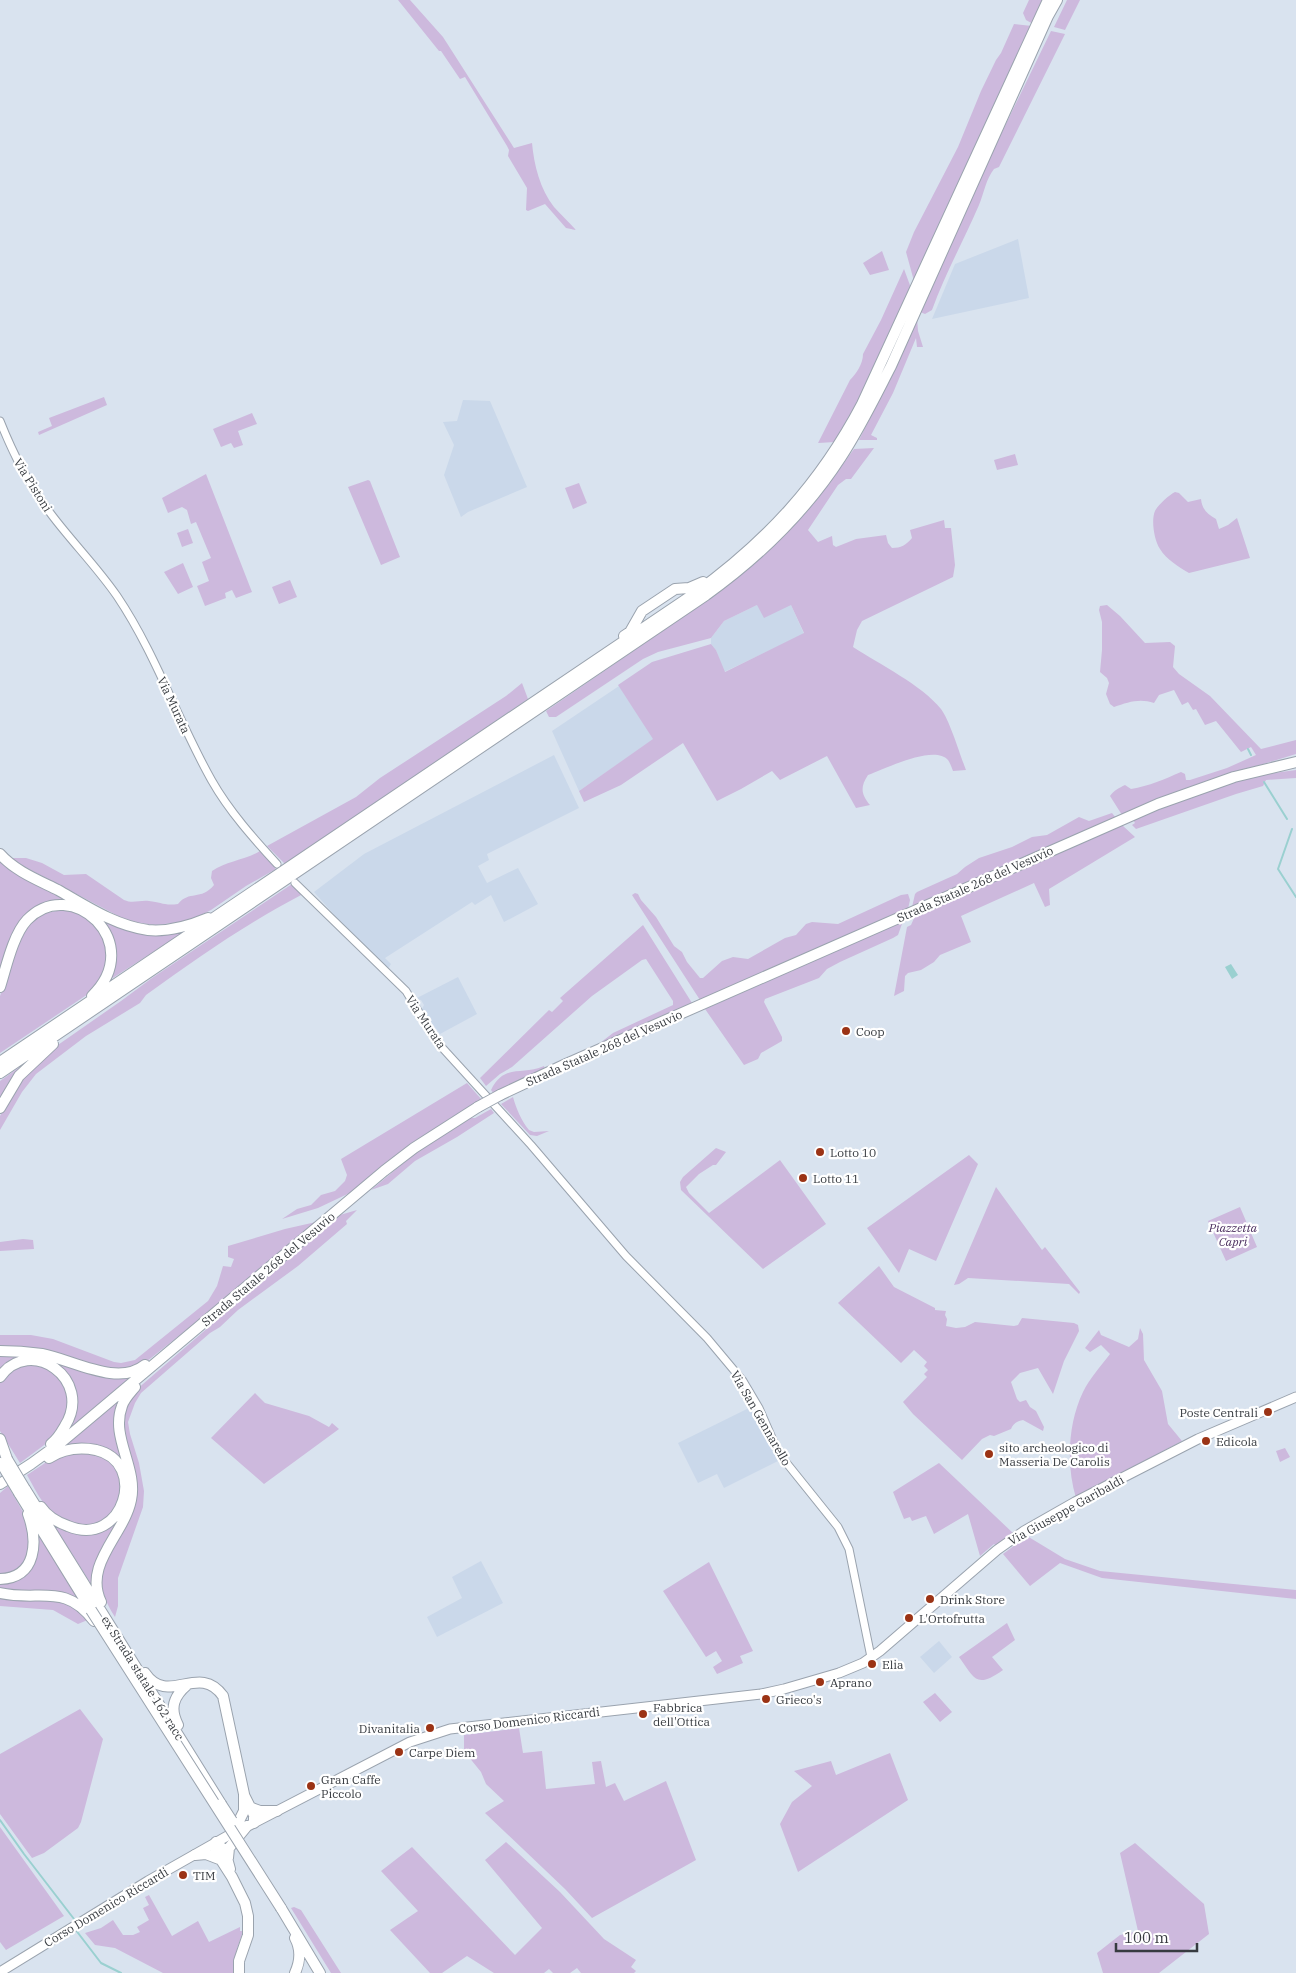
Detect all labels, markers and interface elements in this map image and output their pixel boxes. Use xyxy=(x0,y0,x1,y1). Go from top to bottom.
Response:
street label: Via Pistoni xyxy=(11,455,55,515)
street label: Via Murata xyxy=(154,674,194,736)
street label: Strada Statale 268 del Vesuvio xyxy=(894,843,1056,925)
street label: Via Murata xyxy=(403,992,450,1052)
street label: Strada Statale 268 del Vesuvio xyxy=(523,1007,685,1089)
place label: Coop xyxy=(856,1024,885,1039)
marker: Coop xyxy=(840,1025,852,1037)
place label: Lotto 10 xyxy=(830,1145,876,1160)
marker: Lotto 10 xyxy=(814,1146,826,1158)
place label: Lotto 11 xyxy=(813,1171,859,1186)
marker: Lotto 11 xyxy=(797,1172,809,1184)
street label: Strada Statale 268 del Vesuvio xyxy=(198,1209,338,1329)
park label: Piazzetta Capri xyxy=(1208,1220,1258,1249)
street label: Via San Gennarello xyxy=(728,1368,795,1469)
place label: Poste Centrali xyxy=(1179,1405,1258,1420)
marker: Poste Centrali xyxy=(1262,1406,1274,1418)
place label: Edicola xyxy=(1216,1434,1258,1449)
marker: Edicola xyxy=(1200,1435,1212,1447)
place label: sito archeologico di Masseria De Carolis xyxy=(999,1440,1110,1469)
marker: sito archeologico di Masseria De Carolis xyxy=(983,1448,995,1460)
street label: Via Giuseppe Garibaldi xyxy=(1006,1472,1127,1548)
place label: Drink Store xyxy=(940,1592,1005,1607)
marker: Drink Store xyxy=(924,1593,936,1605)
place label: L'Ortofrutta xyxy=(919,1611,985,1626)
marker: L'Ortofrutta xyxy=(903,1612,915,1624)
street label: ex Strada statale 162 racc xyxy=(98,1613,188,1743)
place label: Elia xyxy=(882,1657,904,1672)
marker: Elia xyxy=(866,1658,878,1670)
place label: Aprano xyxy=(830,1675,872,1690)
marker: Aprano xyxy=(814,1676,826,1688)
place label: Grieco's xyxy=(776,1692,822,1707)
marker: Grieco's xyxy=(760,1693,772,1705)
place label: Fabbrica dell'Ottica xyxy=(653,1700,711,1729)
street label: Corso Domenico Riccardi xyxy=(457,1704,601,1736)
marker: Fabbrica dell'Ottica xyxy=(637,1708,649,1720)
place label: Divanitalia xyxy=(359,1721,420,1736)
marker: Divanitalia xyxy=(424,1722,436,1734)
place label: Carpe Diem xyxy=(409,1745,476,1760)
marker: Carpe Diem xyxy=(393,1746,405,1758)
place label: Gran Caffe Piccolo xyxy=(321,1772,381,1801)
marker: Gran Caffe Piccolo xyxy=(305,1780,317,1792)
street label: Corso Domenico Riccardi xyxy=(41,1864,171,1950)
place label: TIM xyxy=(193,1868,215,1883)
marker: TIM xyxy=(177,1869,189,1881)
scale bar xyxy=(1116,1920,1197,1952)
text: 100 m xyxy=(1124,1928,1169,1947)

